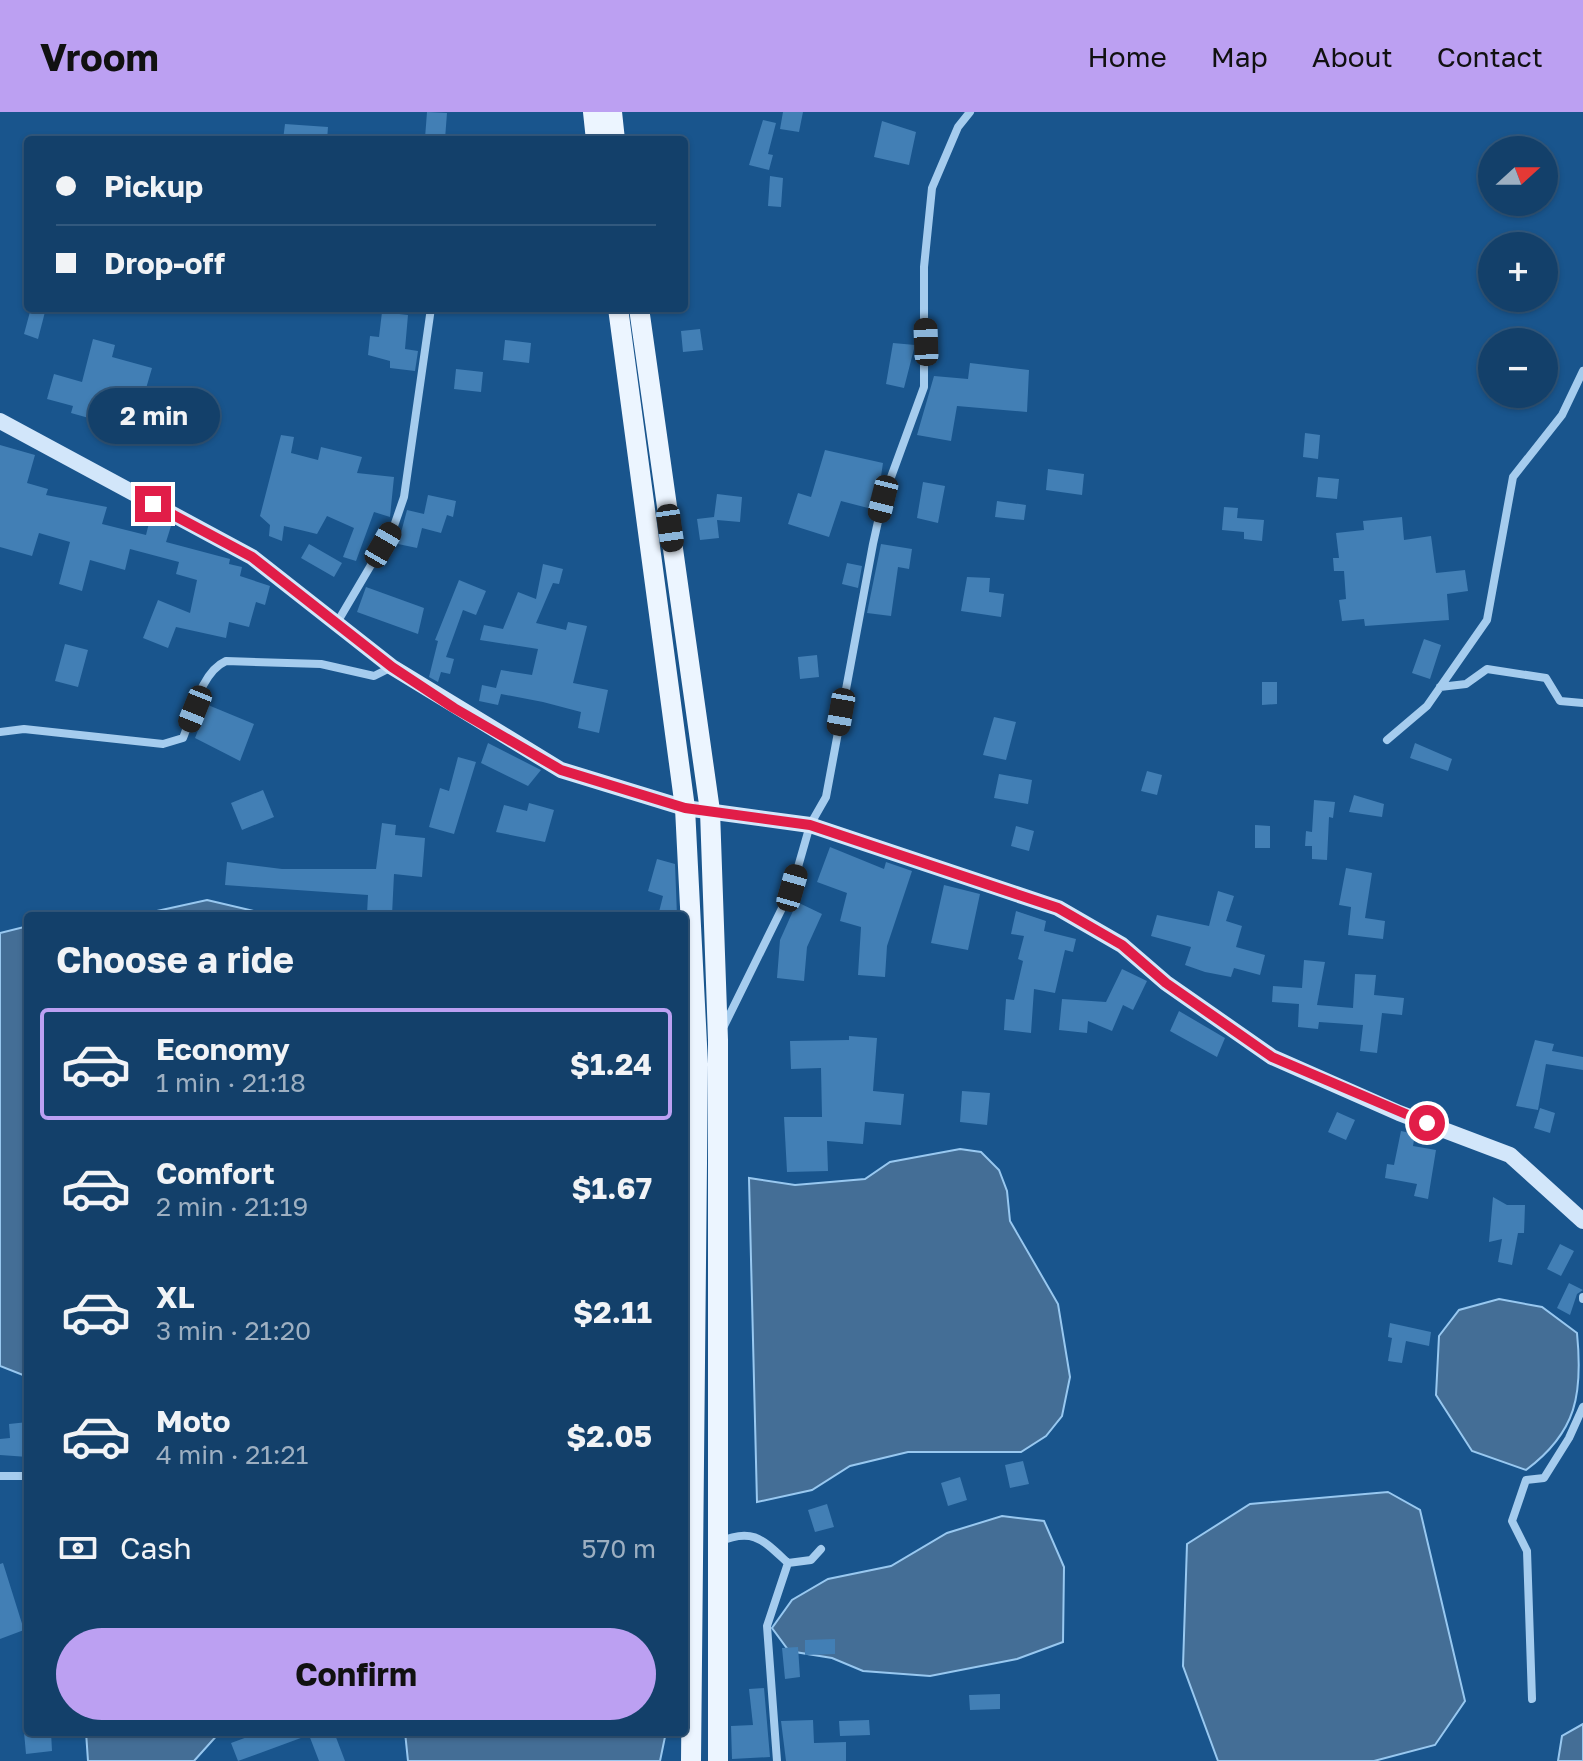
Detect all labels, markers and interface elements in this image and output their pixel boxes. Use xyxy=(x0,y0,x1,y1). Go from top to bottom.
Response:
text: Vroom xyxy=(40,34,159,79)
text: Home xyxy=(1088,40,1167,73)
text: Map xyxy=(1211,40,1268,73)
text: About xyxy=(1312,40,1393,73)
text: Contact xyxy=(1437,40,1543,73)
north arrow xyxy=(1478,136,1558,216)
map controls xyxy=(1478,136,1558,408)
text: Pickup xyxy=(104,168,203,204)
button: + xyxy=(1478,232,1558,312)
text: Drop-off xyxy=(104,245,225,281)
car xyxy=(913,318,939,366)
button: − xyxy=(1478,328,1558,408)
callout: 2 min xyxy=(87,388,219,444)
text: 2 min xyxy=(120,400,188,431)
car xyxy=(866,473,900,525)
route end xyxy=(135,486,171,522)
car xyxy=(655,503,685,553)
car xyxy=(361,518,405,572)
car xyxy=(175,682,215,736)
car xyxy=(825,686,857,738)
car xyxy=(774,862,810,914)
text: Choose a ride xyxy=(56,938,294,981)
icon: car xyxy=(60,1028,132,1100)
text: Economy xyxy=(156,1031,290,1067)
text: $1.24 xyxy=(570,1046,652,1082)
text: 1 min · 21:18 xyxy=(156,1067,306,1098)
route start xyxy=(1409,1105,1445,1141)
icon: car xyxy=(60,1152,132,1224)
text: Comfort xyxy=(156,1155,275,1191)
text: $1.67 xyxy=(571,1170,652,1206)
text: 2 min · 21:19 xyxy=(156,1191,308,1222)
icon: car xyxy=(60,1276,132,1348)
text: XL xyxy=(156,1279,195,1315)
text: $2.11 xyxy=(573,1294,652,1330)
text: 3 min · 21:20 xyxy=(156,1315,311,1346)
icon: car xyxy=(60,1400,132,1472)
text: Moto xyxy=(156,1403,231,1439)
text: $2.05 xyxy=(566,1418,652,1454)
text: 4 min · 21:21 xyxy=(156,1439,308,1470)
icon: cash xyxy=(56,1526,100,1570)
text: Cash xyxy=(120,1530,192,1566)
text: 570 m xyxy=(582,1533,656,1564)
button: Confirm xyxy=(56,1628,656,1720)

